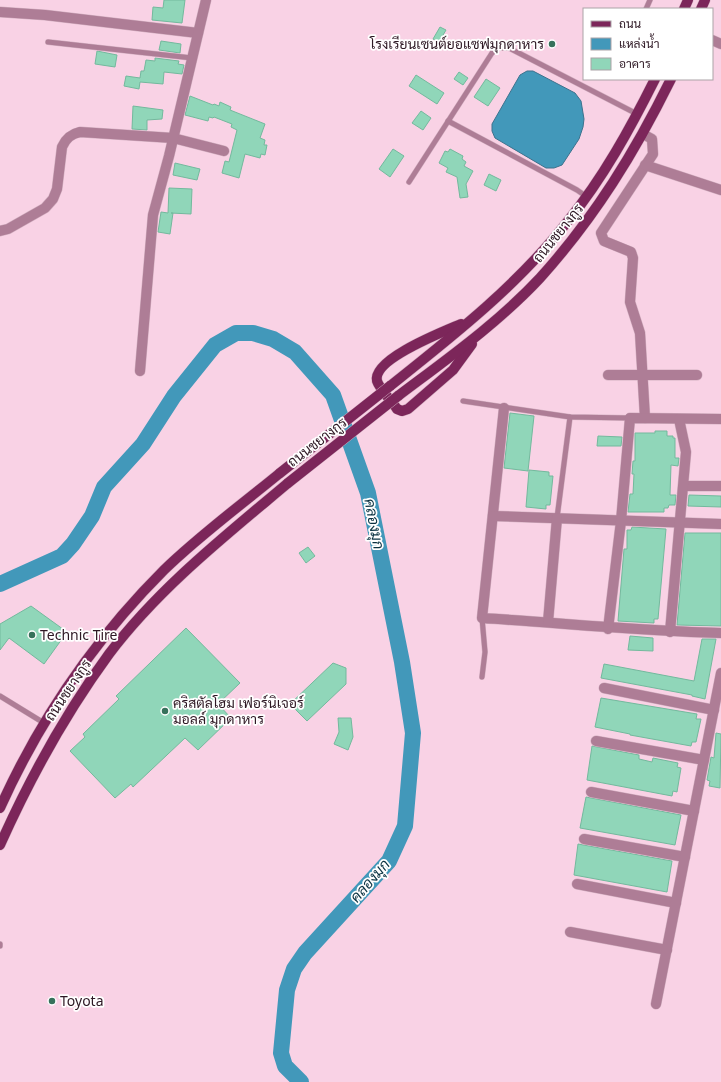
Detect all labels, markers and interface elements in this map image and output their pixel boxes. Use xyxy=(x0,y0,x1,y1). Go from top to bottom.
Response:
legend xyxy=(583,8,713,80)
text: ถนน xyxy=(619,15,642,32)
text: แหล่งน้ำ xyxy=(619,33,659,52)
place label: โรงเรียนเซนต์ยอแซฟมุกดาหาร xyxy=(369,34,544,54)
marker: โรงเรียนเซนต์ยอแซฟมุกดาหาร xyxy=(547,39,557,49)
text: อาคาร xyxy=(619,55,651,72)
street label: ถนนชยางกูร xyxy=(528,199,588,267)
street label: ถนนชยางกูร xyxy=(283,412,351,472)
water label: คลองมุก xyxy=(358,497,390,551)
place label: Technic Tire xyxy=(40,625,118,644)
marker: Technic Tire xyxy=(27,630,37,640)
street label: ถนนชยางกูร xyxy=(40,655,96,725)
place label: คริสตัลโฮม เฟอร์นิเจอร์ มอลล์ มุกดาหาร xyxy=(173,693,304,729)
marker: คริสตัลโฮม เฟอร์นิเจอร์ มอลล์ มุกดาหาร xyxy=(160,706,170,716)
water label: คลองมุก xyxy=(345,854,395,908)
place label: Toyota xyxy=(60,991,104,1010)
marker: Toyota xyxy=(47,996,57,1006)

